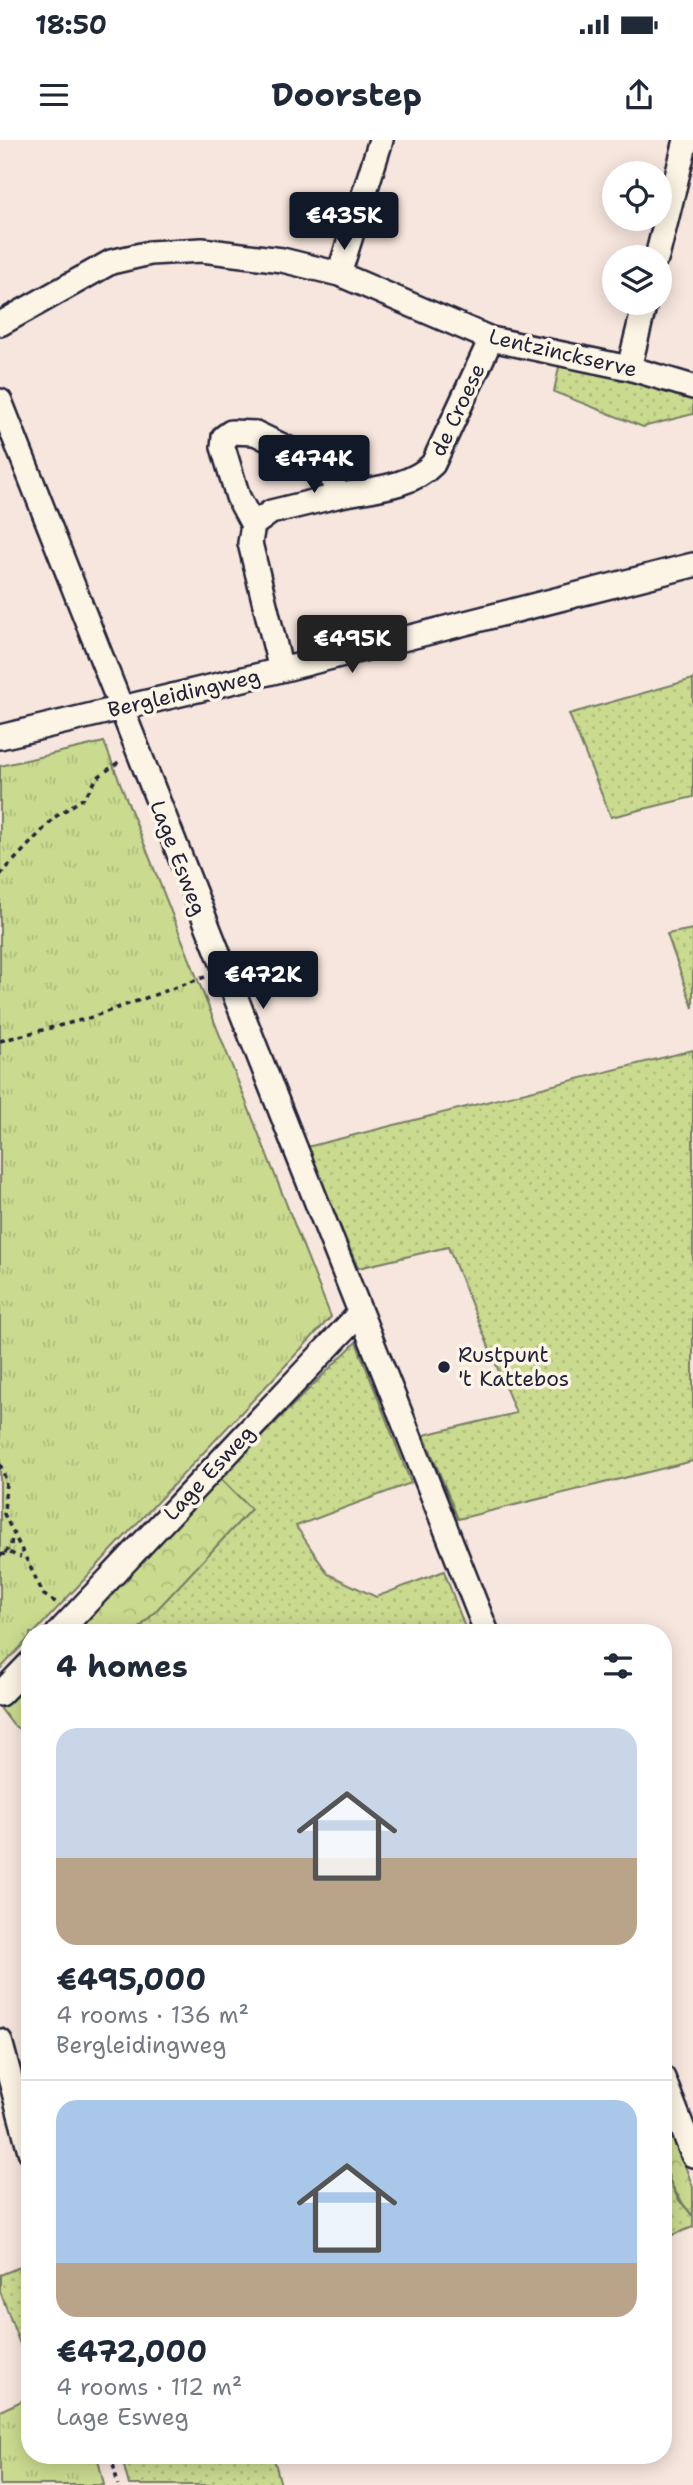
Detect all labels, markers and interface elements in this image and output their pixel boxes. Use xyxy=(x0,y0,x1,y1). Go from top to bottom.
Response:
text: 18:50 xyxy=(35,7,107,42)
text: Doorstep xyxy=(271,73,422,116)
icon: menu xyxy=(35,76,73,114)
icon: share xyxy=(620,76,658,114)
map controls xyxy=(602,161,672,315)
button: locate xyxy=(602,161,672,231)
pin: €435K xyxy=(295,192,393,252)
text: €435K xyxy=(305,200,383,230)
button: layers xyxy=(602,245,672,315)
street label: Lentzinckserve xyxy=(486,322,640,384)
street label: de Croese xyxy=(424,359,492,461)
pin: €474K xyxy=(265,436,363,495)
text: €474K xyxy=(275,443,353,473)
pin: €495K xyxy=(303,616,401,675)
text: €495K xyxy=(313,623,391,653)
street label: Bergleidingweg xyxy=(105,662,263,724)
street label: Lage Esweg xyxy=(143,796,213,920)
pin: €472K xyxy=(214,952,312,1011)
text: €472K xyxy=(224,959,302,989)
place label: Rustpunt 't Kattebos xyxy=(458,1341,569,1393)
marker: Rustpunt 't Kattebos xyxy=(436,1359,452,1375)
street label: Lage Esweg xyxy=(157,1419,261,1527)
text: 4 homes xyxy=(56,1646,188,1687)
icon: filters xyxy=(599,1647,637,1685)
icon: home xyxy=(284,1773,410,1899)
text: €495,000 xyxy=(56,1959,206,2000)
text: 4 rooms · 136 m² xyxy=(56,2000,249,2030)
text: Bergleidingweg xyxy=(56,2030,226,2060)
icon: home xyxy=(284,2145,410,2271)
text: €472,000 xyxy=(56,2331,207,2372)
text: 4 rooms · 112 m² xyxy=(56,2372,242,2402)
text: Lage Esweg xyxy=(56,2402,189,2432)

